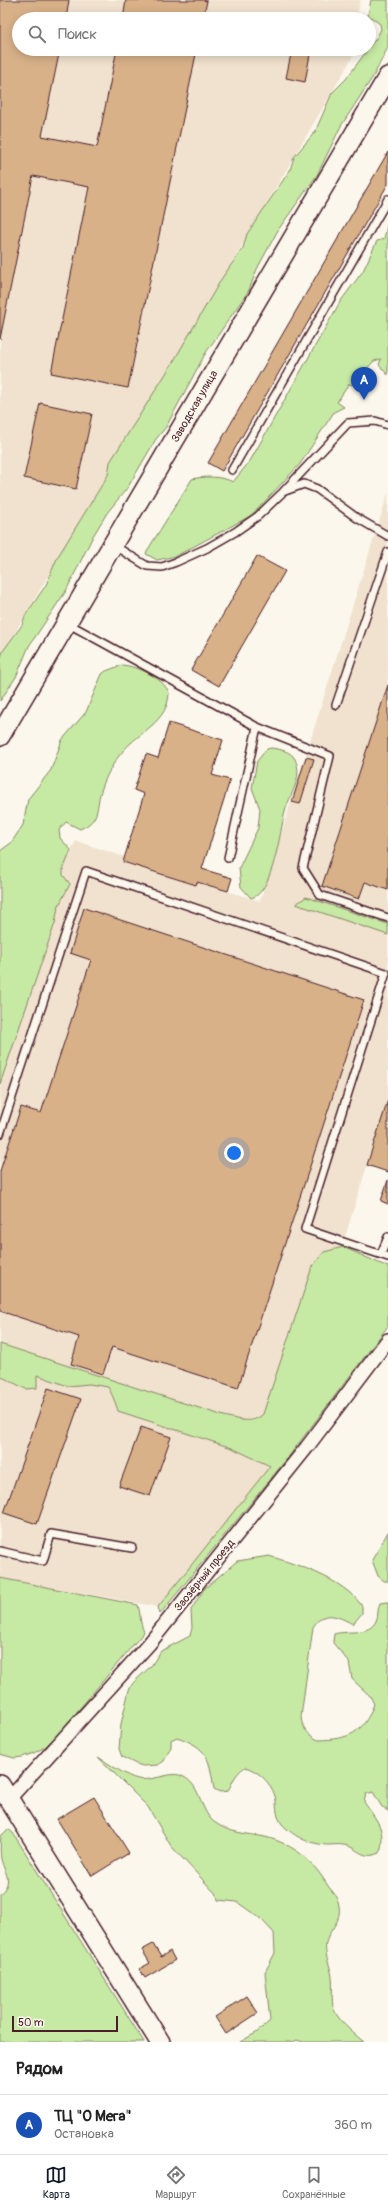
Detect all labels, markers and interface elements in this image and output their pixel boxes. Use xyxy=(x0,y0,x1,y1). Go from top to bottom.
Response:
search box xyxy=(12,12,376,56)
icon: search xyxy=(26,23,48,45)
text: Поиск xyxy=(58,25,97,44)
pin: A xyxy=(351,367,377,400)
street label: Заводская улица xyxy=(169,368,220,445)
your location xyxy=(224,1143,244,1163)
street label: Заозёрный проезд xyxy=(172,1537,237,1614)
scale bar xyxy=(12,2014,118,2033)
text: 50 m xyxy=(18,2016,44,2029)
text: Рядом xyxy=(16,2058,63,2079)
text: ТЦ "О Мега" xyxy=(54,2107,131,2126)
text: A xyxy=(25,2117,33,2133)
text: 360 m xyxy=(334,2117,372,2133)
text: Остановка xyxy=(54,2126,114,2142)
tab: Карта xyxy=(43,2164,70,2201)
tab: Маршрут xyxy=(155,2164,197,2201)
tab: Сохранённые xyxy=(282,2164,345,2201)

